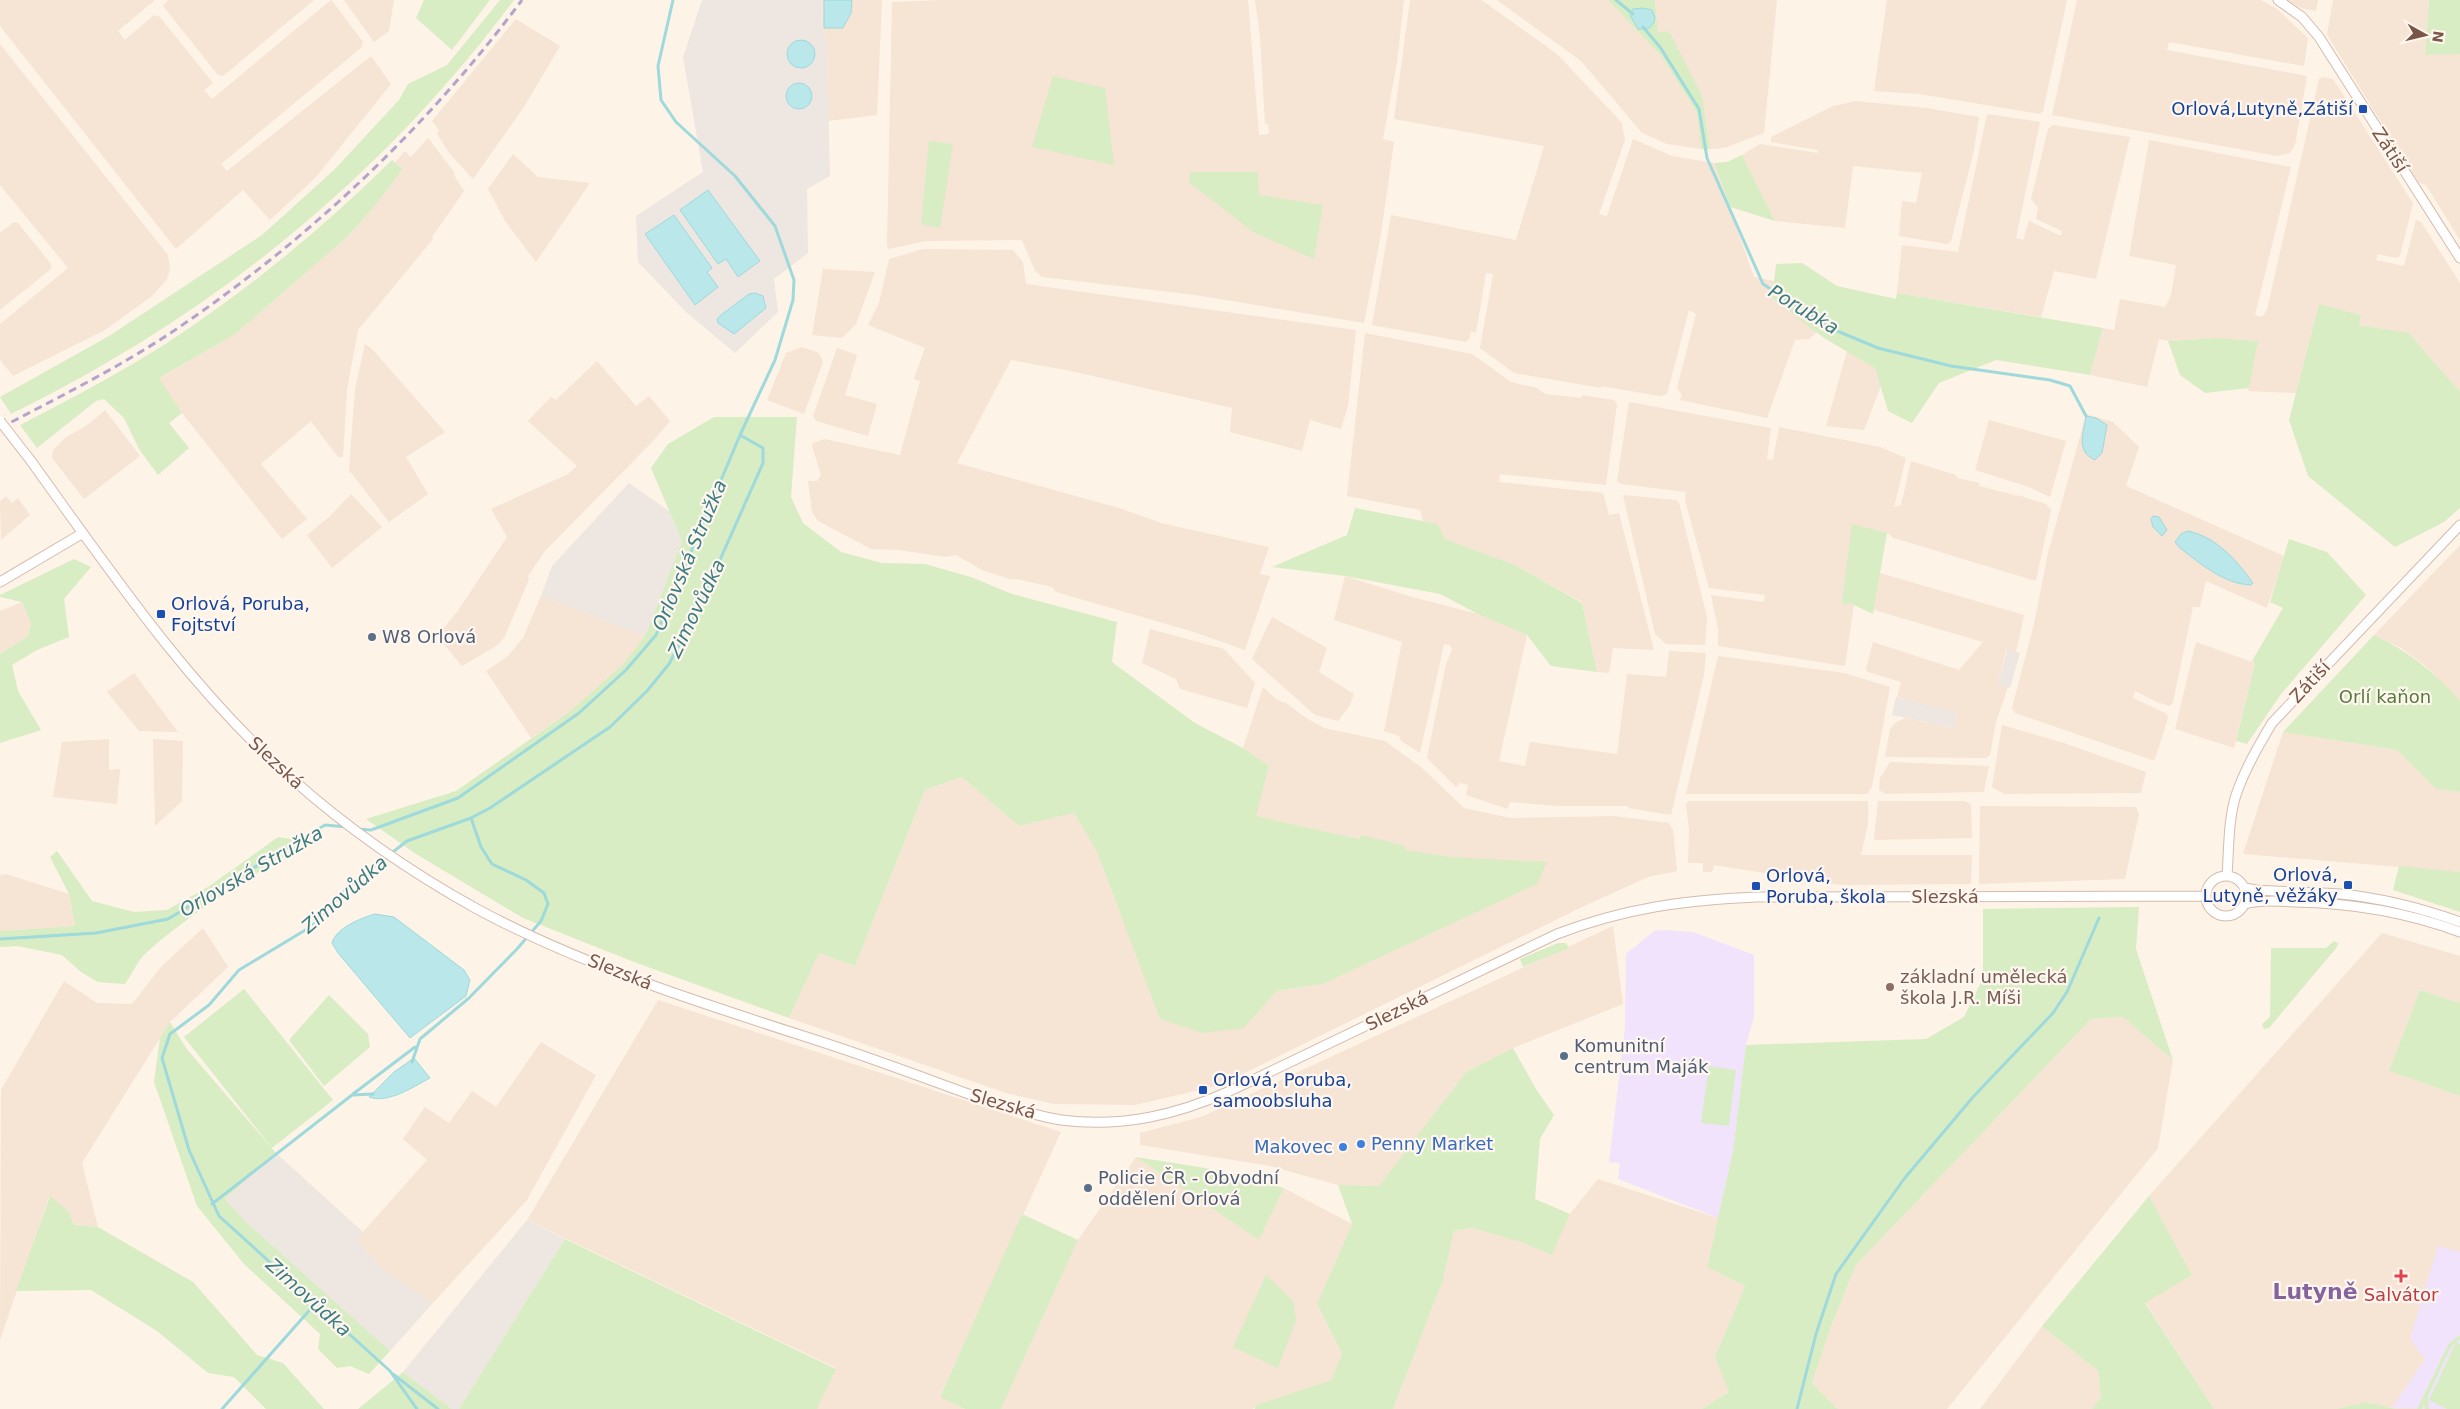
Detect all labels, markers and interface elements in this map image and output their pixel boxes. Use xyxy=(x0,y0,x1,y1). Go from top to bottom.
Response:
north arrow xyxy=(2400,10,2450,60)
text: N xyxy=(2429,30,2447,44)
place label: Orlová,Lutyně,Zátiší xyxy=(2171,98,2354,119)
marker: Orlová,Lutyně,Zátiší xyxy=(2357,103,2369,115)
street label: Zátiší xyxy=(2368,123,2413,177)
water label: Porubka xyxy=(1765,280,1843,338)
water label: Orlovská Stružka xyxy=(647,476,731,634)
water label: Zimovůdka xyxy=(662,555,729,662)
place label: Orlová, Poruba, Fojtství xyxy=(171,593,310,635)
marker: Orlová, Poruba, Fojtství xyxy=(155,608,167,620)
place label: W8 Orlová xyxy=(382,626,476,647)
marker: W8 Orlová xyxy=(366,631,378,643)
street label: Zátiší xyxy=(2285,656,2335,707)
park label: Orlí kaňon xyxy=(2339,686,2431,707)
street label: Slezská xyxy=(245,732,308,793)
water label: Orlovská Stružka xyxy=(176,821,326,921)
water label: Zimovůdka xyxy=(296,851,391,938)
place label: Orlová, Lutyně, věžáky xyxy=(2203,864,2338,906)
place label: Orlová, Poruba, škola xyxy=(1766,865,1886,907)
marker: Orlová, Lutyně, věžáky xyxy=(2342,879,2354,891)
marker: Orlová, Poruba, škola xyxy=(1750,880,1762,892)
street label: Slezská xyxy=(1911,886,1979,907)
street label: Slezská xyxy=(585,949,655,994)
place label: základní umělecká škola J.R. Míši xyxy=(1900,966,2068,1008)
marker: základní umělecká škola J.R. Míši xyxy=(1884,981,1896,993)
street label: Slezská xyxy=(1362,986,1432,1035)
place label: Komunitní centrum Maják xyxy=(1574,1035,1709,1077)
marker: Komunitní centrum Maják xyxy=(1558,1050,1570,1062)
place label: Orlová, Poruba, samoobsluha xyxy=(1213,1069,1352,1111)
street label: Slezská xyxy=(968,1084,1038,1123)
marker: Orlová, Poruba, samoobsluha xyxy=(1197,1084,1209,1096)
place label: Penny Market xyxy=(1371,1133,1493,1154)
place label: Makovec xyxy=(1254,1136,1333,1157)
marker: Penny Market xyxy=(1355,1138,1367,1150)
marker: Makovec xyxy=(1337,1141,1349,1153)
place label: Policie ČR - Obvodní oddělení Orlová xyxy=(1098,1167,1280,1209)
marker: Policie ČR - Obvodní oddělení Orlová xyxy=(1082,1182,1094,1194)
water label: Zimovůdka xyxy=(261,1253,356,1341)
marker: Salvátor xyxy=(2395,1270,2407,1282)
district label: Lutyně xyxy=(2272,1279,2358,1304)
place label: Salvátor xyxy=(2364,1284,2439,1305)

